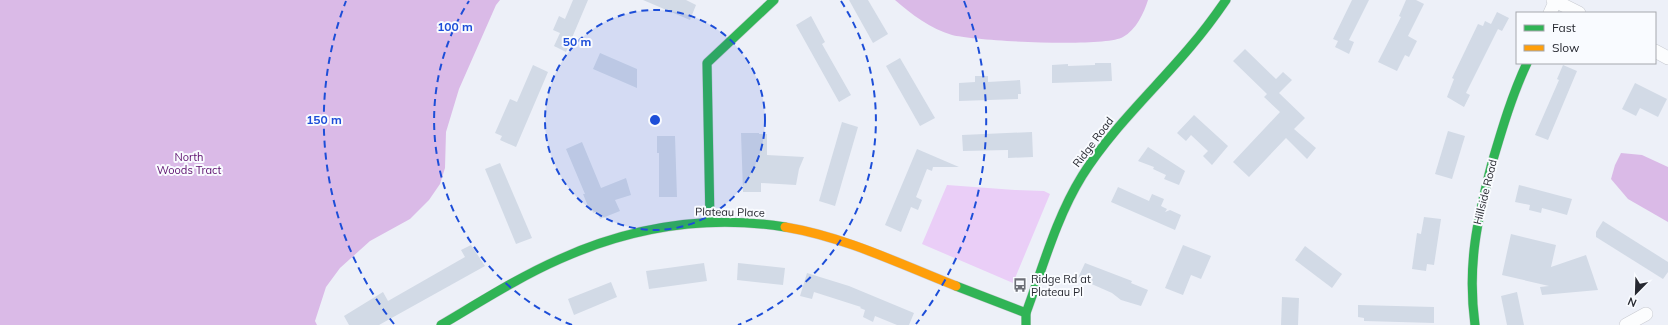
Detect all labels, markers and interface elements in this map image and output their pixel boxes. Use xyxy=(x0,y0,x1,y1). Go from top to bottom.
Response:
legend xyxy=(1516,12,1656,64)
text: 100 m xyxy=(437,19,473,34)
text: Fast xyxy=(1552,20,1576,35)
text: 50 m xyxy=(563,34,591,49)
text: Slow xyxy=(1552,40,1580,55)
text: 150 m xyxy=(306,112,342,127)
centre of rings xyxy=(648,113,662,127)
street label: Ridge Road xyxy=(1070,114,1116,170)
park label: North Woods Tract xyxy=(157,150,222,177)
street label: Hillside Road xyxy=(1470,158,1500,226)
street label: Plateau Place xyxy=(695,204,765,220)
place label: Ridge Rd at Plateau Pl xyxy=(1031,272,1091,299)
north arrow xyxy=(1616,273,1656,313)
bus stop icon: Ridge Rd at Plateau Pl xyxy=(1012,277,1028,293)
text: N xyxy=(1626,294,1639,310)

